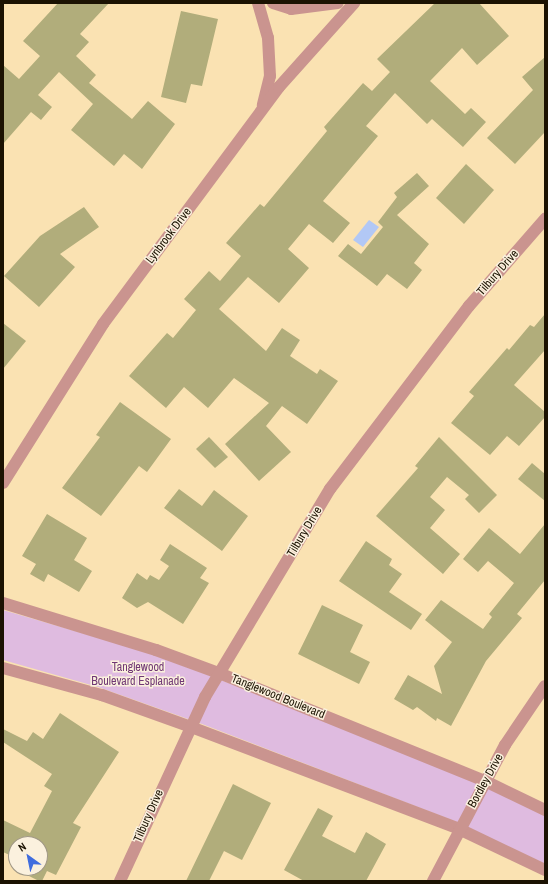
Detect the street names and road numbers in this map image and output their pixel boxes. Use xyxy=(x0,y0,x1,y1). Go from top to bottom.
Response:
street label: Lynbrook Drive xyxy=(143,205,195,267)
street label: Tilbury Drive xyxy=(474,247,522,299)
street label: Tilbury Drive xyxy=(284,504,326,560)
street label: Tanglewood Boulevard xyxy=(229,672,327,722)
street label: Bordley Drive xyxy=(465,751,507,811)
street label: Tilbury Drive xyxy=(131,787,167,845)

